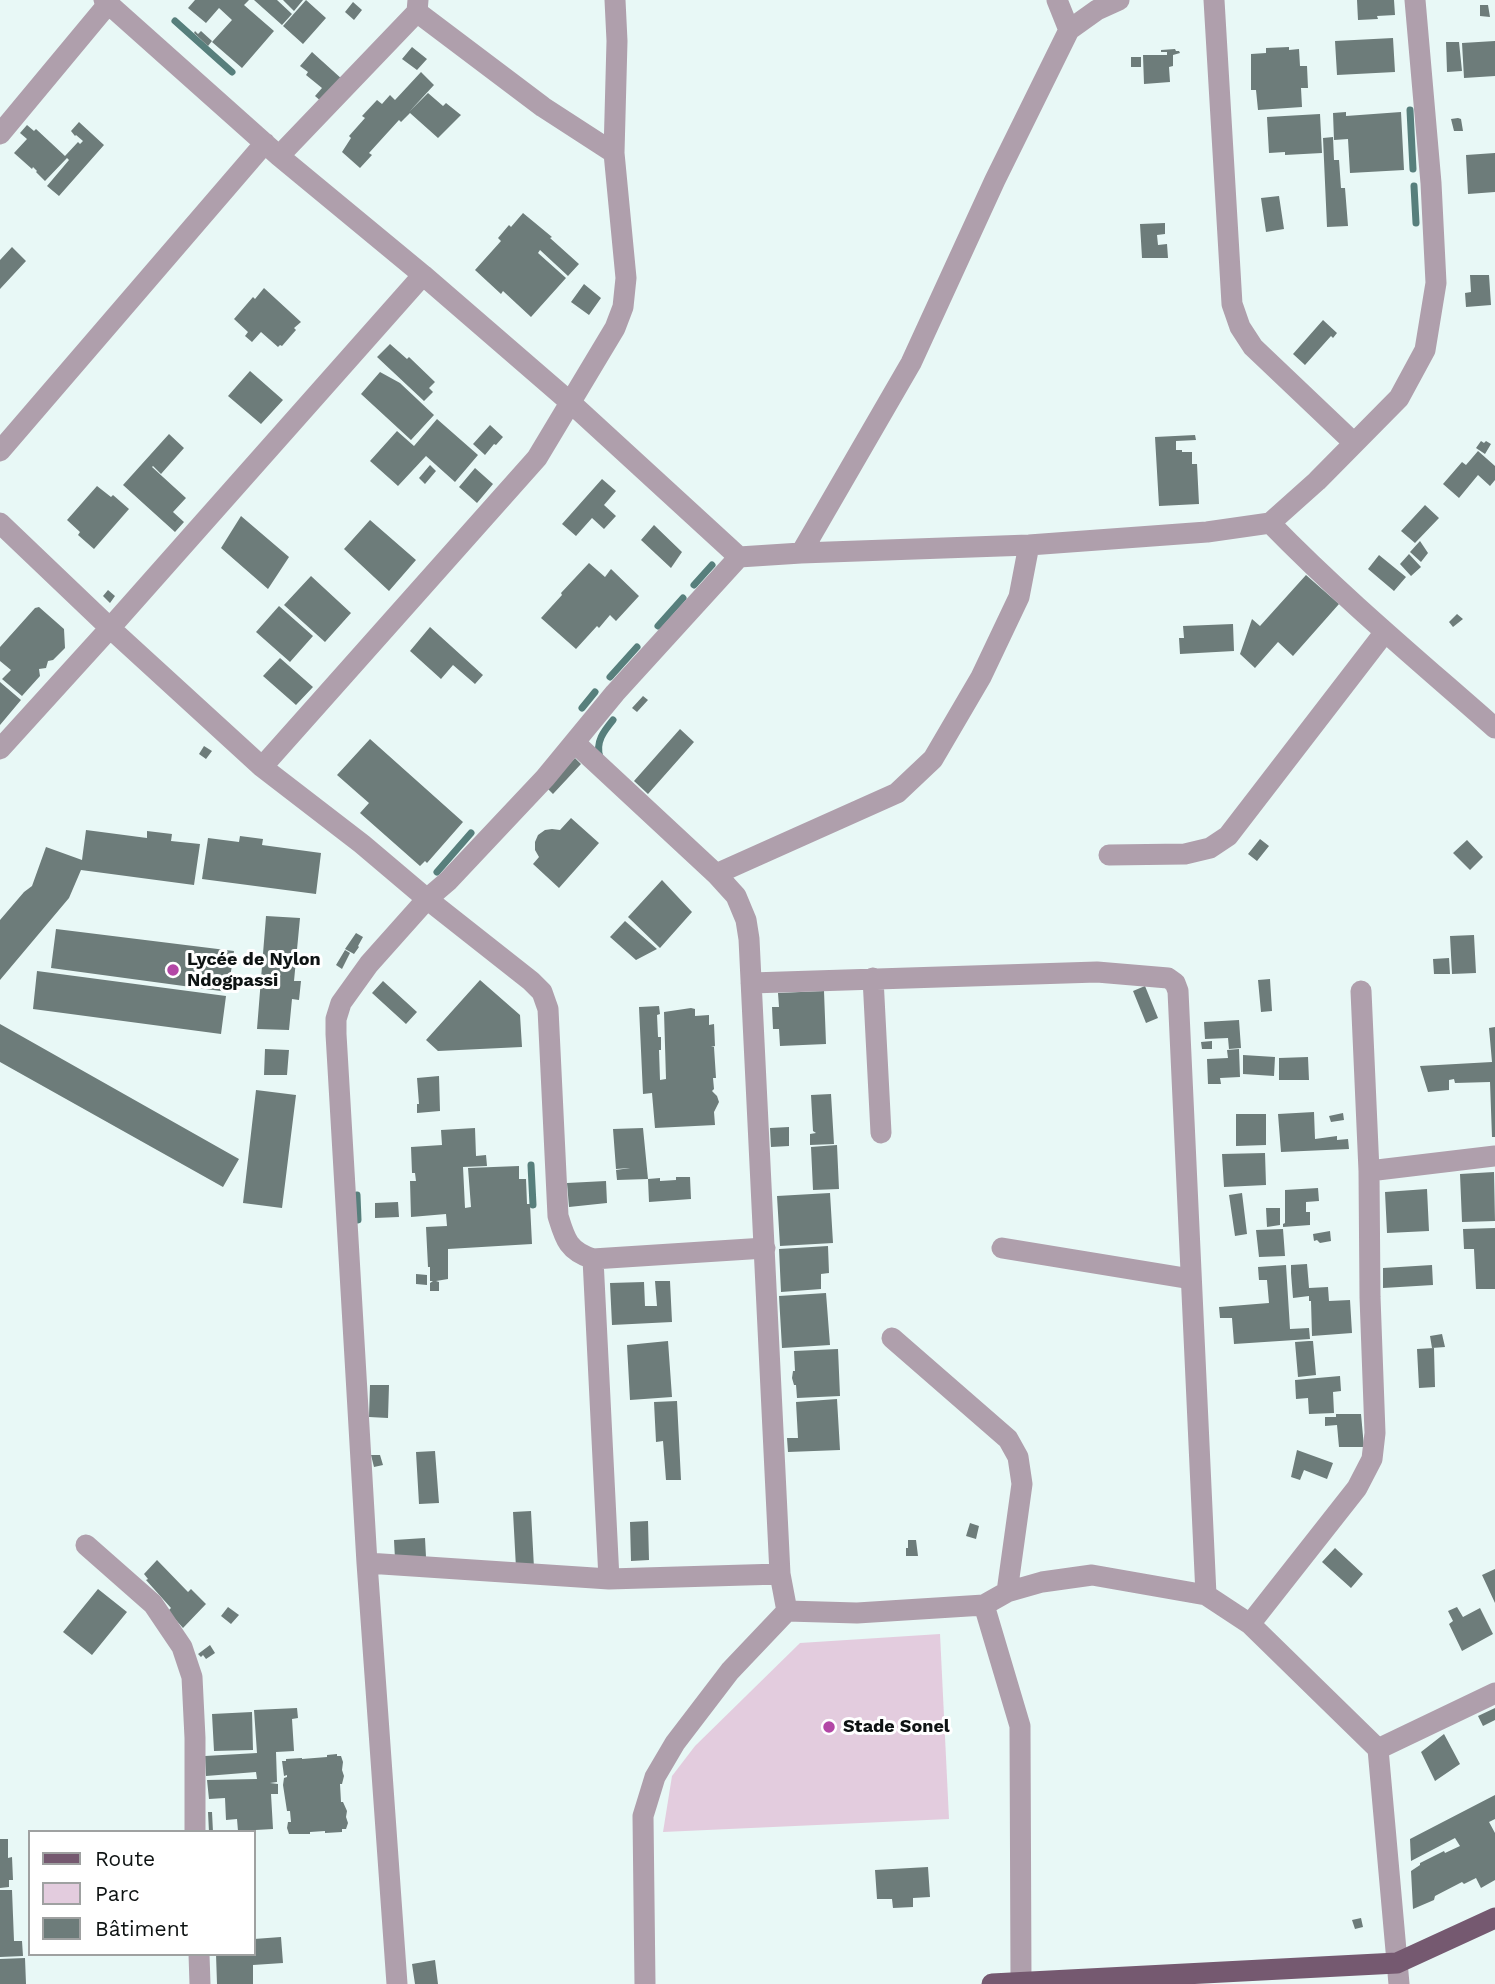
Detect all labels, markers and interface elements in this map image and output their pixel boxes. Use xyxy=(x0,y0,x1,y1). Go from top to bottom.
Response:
place label: Lycée de Nylon Ndogpassi xyxy=(187,949,321,992)
marker: Lycée de Nylon Ndogpassi xyxy=(165,962,181,978)
place label: Stade Sonel xyxy=(843,1716,950,1738)
marker: Stade Sonel xyxy=(821,1719,837,1735)
legend xyxy=(28,1830,256,1956)
text: Route xyxy=(95,1846,155,1871)
text: Parc xyxy=(95,1881,140,1906)
text: Bâtiment xyxy=(95,1916,188,1941)

